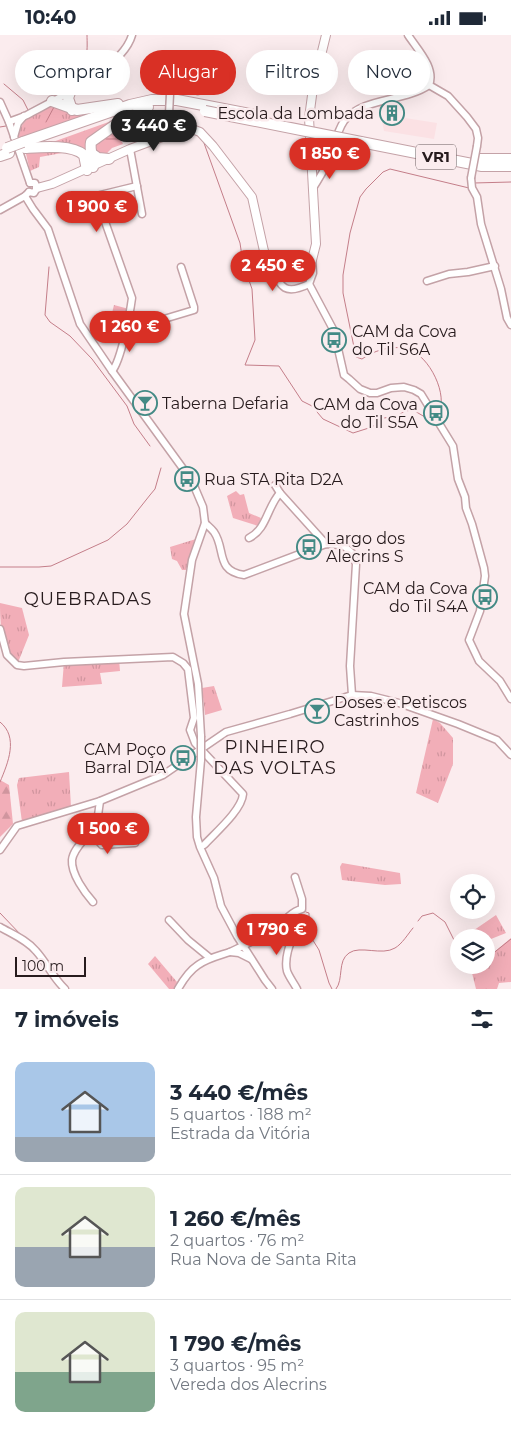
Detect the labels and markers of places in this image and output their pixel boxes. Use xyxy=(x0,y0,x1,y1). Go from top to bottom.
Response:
building icon: Escola da Lombada xyxy=(379,100,405,126)
place label: Escola da Lombada xyxy=(217,104,374,123)
pin: 3 440 € xyxy=(108,109,200,152)
pin: 1 850 € xyxy=(284,137,376,180)
pin: 1 900 € xyxy=(51,191,143,233)
pin: 2 450 € xyxy=(227,249,319,292)
pin: 1 260 € xyxy=(84,311,176,353)
place label: CAM da Cova do Til S6A xyxy=(352,322,457,359)
bus stop icon: CAM da Cova do Til S6A xyxy=(321,327,347,353)
bar icon: Taberna Defaria xyxy=(132,390,158,416)
place label: Taberna Defaria xyxy=(162,394,289,413)
place label: CAM da Cova do Til S5A xyxy=(313,395,419,432)
bus stop icon: CAM da Cova do Til S5A xyxy=(423,400,449,426)
bus stop icon: Rua STA Rita D2A xyxy=(174,466,200,492)
place label: Rua STA Rita D2A xyxy=(204,470,344,489)
place label: Largo dos Alecrins S xyxy=(326,529,405,566)
bus stop icon: Largo dos Alecrins S xyxy=(296,534,322,560)
place label: CAM da Cova do Til S4A xyxy=(363,579,469,616)
bus stop icon: CAM da Cova do Til S4A xyxy=(472,584,498,610)
place label: Doses e Petiscos Castrinhos xyxy=(334,693,467,730)
bar icon: Doses e Petiscos Castrinhos xyxy=(304,698,330,724)
place label: CAM Poço Barral D1A xyxy=(84,740,167,777)
bus stop icon: CAM Poço Barral D1A xyxy=(170,745,196,771)
pin: 1 500 € xyxy=(62,813,154,855)
pin: 1 790 € xyxy=(231,913,323,956)

